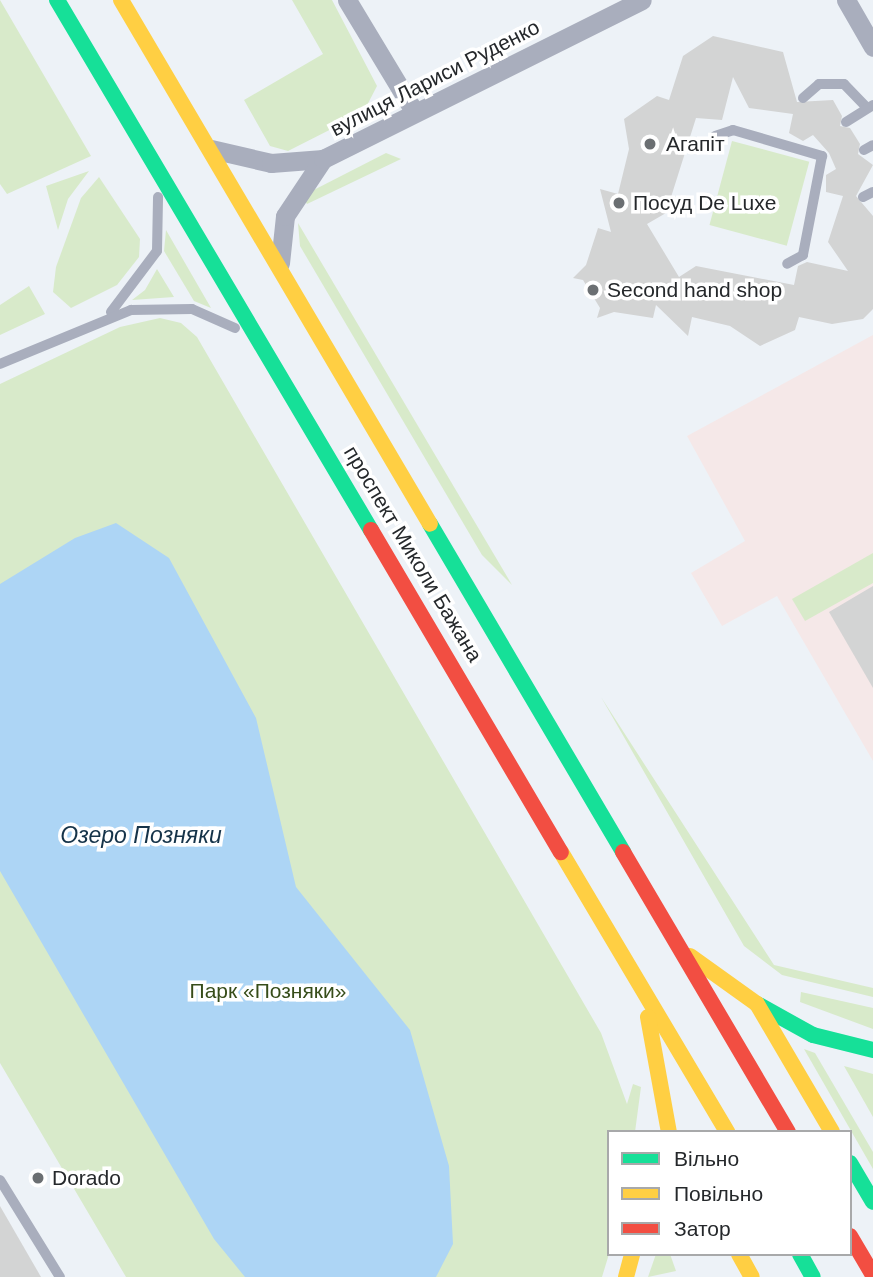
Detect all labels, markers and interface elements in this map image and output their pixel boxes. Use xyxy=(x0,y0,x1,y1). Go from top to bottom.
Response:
street label: вулиця Лариси Руденко xyxy=(326,14,544,142)
place label: Агапіт xyxy=(666,131,725,157)
marker: Агапіт xyxy=(640,134,660,154)
place label: Посуд De Luxe xyxy=(633,190,776,216)
marker: Посуд De Luxe xyxy=(611,195,627,211)
place label: Second hand shop xyxy=(607,277,782,303)
marker: Second hand shop xyxy=(585,282,601,298)
street label: проспект Миколи Бажана xyxy=(339,442,487,666)
water label: Озеро Позняки xyxy=(60,821,222,849)
park label: Парк «Позняки» xyxy=(190,978,346,1004)
legend xyxy=(607,1130,852,1256)
text: Вільно xyxy=(674,1147,739,1170)
place label: Dorado xyxy=(52,1165,121,1191)
marker: Dorado xyxy=(30,1170,46,1186)
text: Повільно xyxy=(674,1182,763,1205)
text: Затор xyxy=(674,1217,731,1240)

